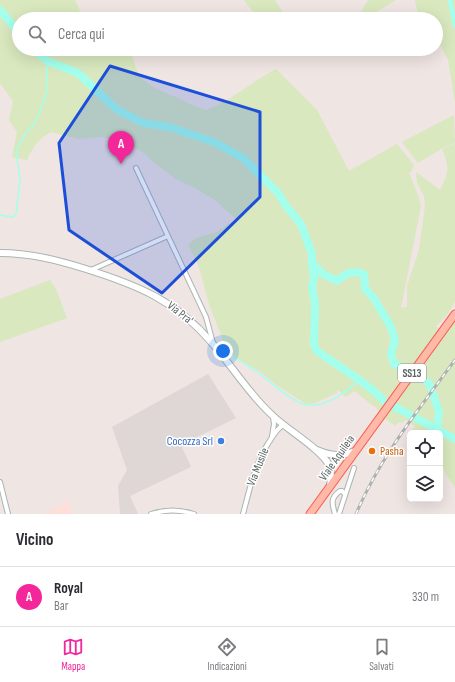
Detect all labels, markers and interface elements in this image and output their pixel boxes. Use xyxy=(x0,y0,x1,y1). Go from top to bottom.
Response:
search box xyxy=(12,12,443,56)
icon: search xyxy=(26,23,48,45)
text: Cerca qui xyxy=(58,25,105,44)
pin: A xyxy=(108,131,134,164)
street label: Via Pra' xyxy=(164,298,196,328)
your location xyxy=(213,341,233,361)
road number: SS13 xyxy=(398,364,426,382)
map controls xyxy=(407,430,443,502)
button: locate xyxy=(407,430,443,466)
street label: Viale Aquileia xyxy=(316,432,358,484)
place label: Cocozza Srl xyxy=(167,434,213,449)
marker: Cocozza Srl xyxy=(216,436,226,446)
place label: Pasha xyxy=(380,444,404,459)
street label: Via Musile xyxy=(244,446,272,488)
marker: Pasha xyxy=(367,446,377,456)
button: layers xyxy=(407,466,443,502)
text: Vicino xyxy=(16,530,53,550)
text: Royal xyxy=(54,579,83,598)
text: A xyxy=(26,589,32,605)
text: 330 m xyxy=(412,589,439,605)
text: Bar xyxy=(54,598,69,614)
tab: Mappa xyxy=(61,636,85,673)
tab: Indicazioni xyxy=(208,636,247,673)
tab: Salvati xyxy=(369,636,394,673)

